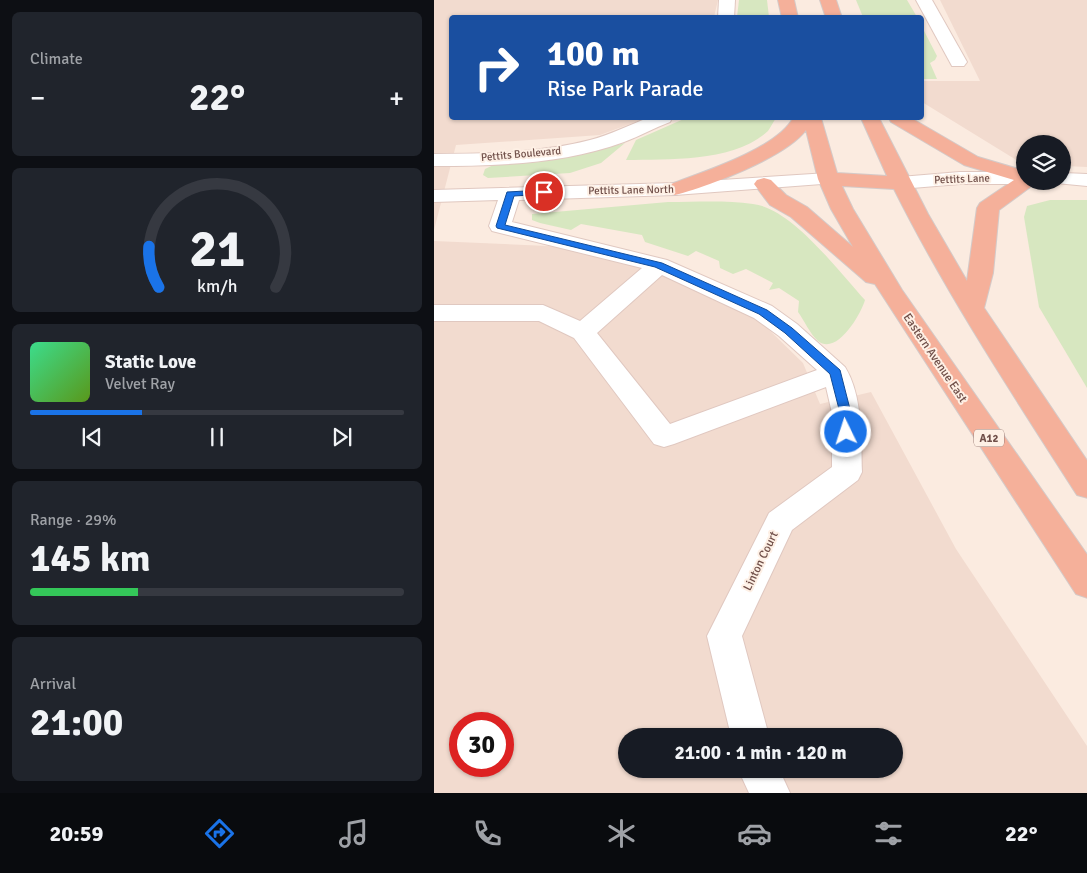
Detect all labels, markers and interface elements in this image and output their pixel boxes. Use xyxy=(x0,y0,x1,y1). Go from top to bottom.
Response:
text: 100 m xyxy=(547,32,640,75)
icon: right xyxy=(464,35,529,100)
text: Climate xyxy=(30,49,83,69)
text: 22° xyxy=(189,74,245,121)
text: Rise Park Parade xyxy=(547,75,704,102)
text: − xyxy=(30,81,45,115)
text: + xyxy=(389,81,404,115)
map controls xyxy=(1016,135,1071,190)
button: layers xyxy=(1016,135,1071,190)
street label: Pettits Boulevard xyxy=(480,144,562,164)
pin xyxy=(523,171,565,213)
street label: Pettits Lane xyxy=(934,172,990,186)
icon: arrive xyxy=(530,178,558,206)
street label: Pettits Lane North xyxy=(588,183,674,197)
text: 21 xyxy=(189,217,245,281)
text: km/h xyxy=(197,275,237,297)
street label: Eastern Avenue East xyxy=(900,311,970,405)
text: Static Love xyxy=(105,350,196,374)
text: Velvet Ray xyxy=(105,374,175,394)
position arrow xyxy=(819,405,871,457)
icon: previous xyxy=(78,423,106,451)
icon: pause xyxy=(203,423,231,451)
icon: next xyxy=(328,423,356,451)
road number: A12 xyxy=(974,429,1004,446)
text: Range · 29% xyxy=(30,510,116,530)
street label: Linton Court xyxy=(740,529,782,593)
text: 145 km xyxy=(30,535,151,582)
text: Arrival xyxy=(30,674,76,694)
text: 21:00 xyxy=(30,699,123,746)
speed limit sign: 30 xyxy=(449,712,514,777)
text: 21:00 · 1 min · 120 m xyxy=(674,741,847,765)
icon: directions xyxy=(202,816,237,851)
icon: music xyxy=(336,816,371,851)
icon: phone xyxy=(470,816,505,851)
icon: climate xyxy=(604,816,639,851)
icon: car xyxy=(737,816,772,851)
icon: filters xyxy=(871,816,906,851)
text: 20:59 xyxy=(49,820,103,847)
text: 22° xyxy=(1005,820,1038,847)

